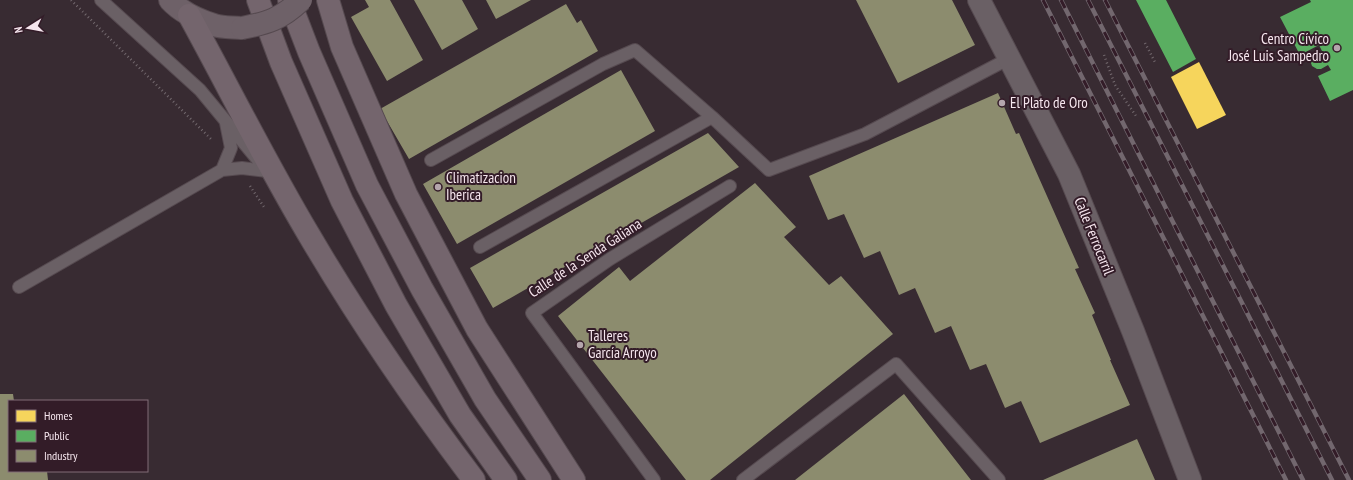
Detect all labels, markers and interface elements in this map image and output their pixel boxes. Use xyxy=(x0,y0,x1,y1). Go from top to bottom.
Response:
north arrow xyxy=(8,8,48,48)
text: N xyxy=(11,26,26,34)
place label: Centro Cívico José Luis Sampedro xyxy=(1227,29,1329,65)
marker: Centro Cívico José Luis Sampedro xyxy=(1332,43,1342,53)
place label: El Plato de Oro xyxy=(1010,93,1088,112)
marker: El Plato de Oro xyxy=(997,98,1007,108)
place label: Climatizacion Iberica xyxy=(446,168,516,204)
marker: Climatizacion Iberica xyxy=(433,182,443,192)
street label: Calle Ferrocarril xyxy=(1070,194,1119,278)
street label: Calle de la Senda Galiana xyxy=(525,214,645,301)
place label: Talleres García Arroyo xyxy=(588,326,657,362)
marker: Talleres García Arroyo xyxy=(575,340,585,350)
legend xyxy=(8,400,148,472)
text: Homes xyxy=(44,408,72,423)
text: Public xyxy=(44,428,70,443)
text: Industry xyxy=(44,448,78,463)

